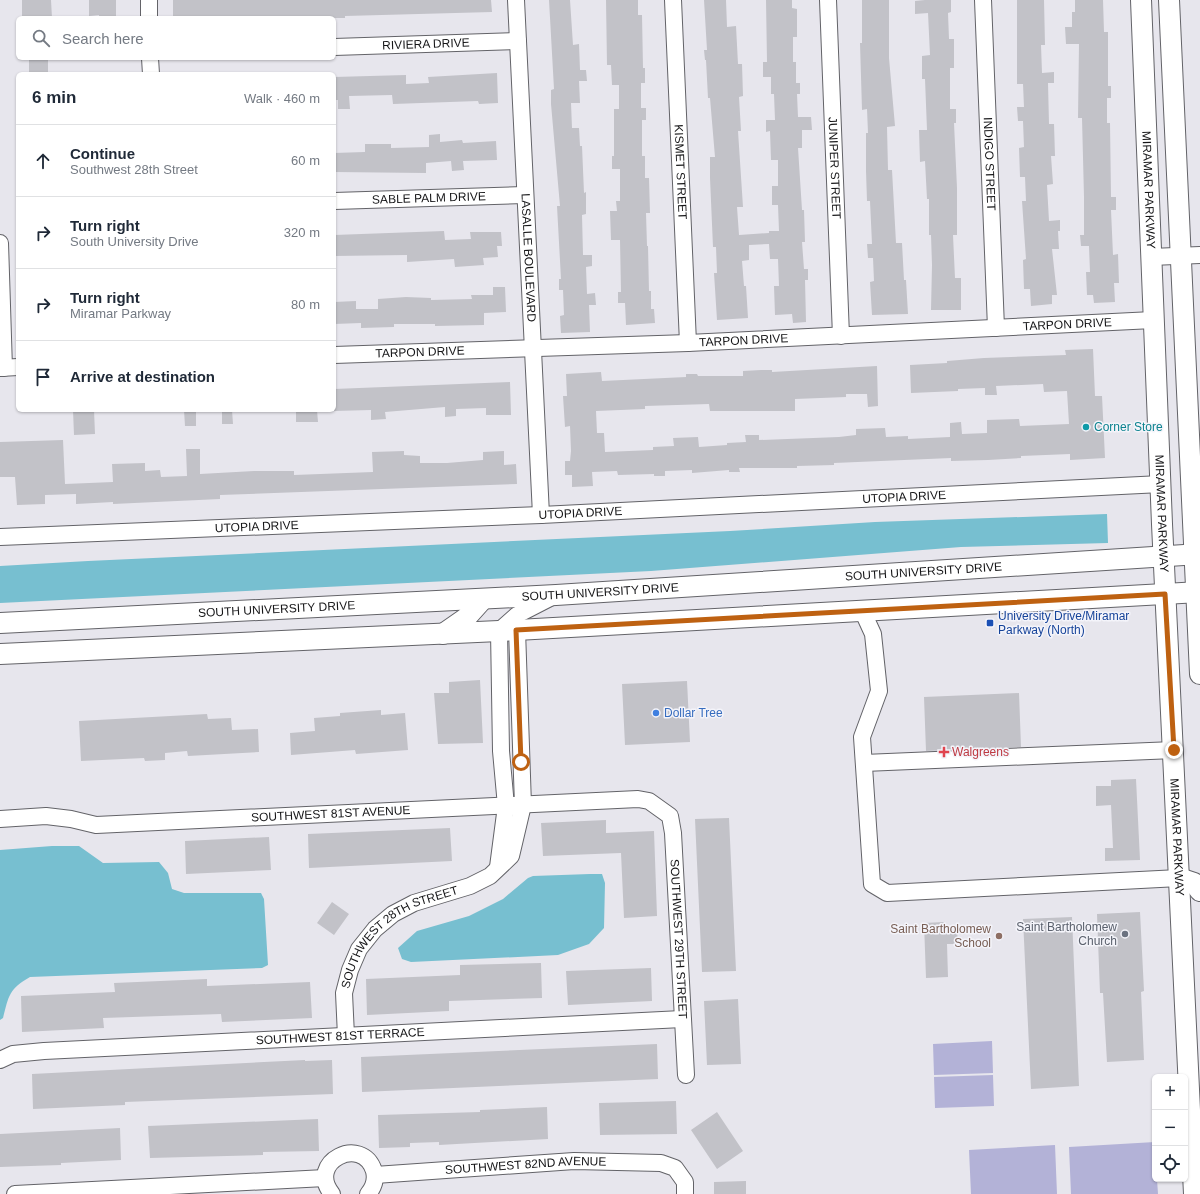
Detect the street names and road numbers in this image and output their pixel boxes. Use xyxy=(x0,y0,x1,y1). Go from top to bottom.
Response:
street label: RIVIERA DRIVE xyxy=(382,36,470,52)
street label: JUNIPER STREET xyxy=(826,117,843,220)
street label: INDIGO STREET xyxy=(981,117,998,212)
street label: KISMET STREET xyxy=(671,124,690,220)
street label: MIRAMAR PARKWAY xyxy=(1139,131,1158,249)
street label: SABLE PALM DRIVE xyxy=(372,189,486,207)
street label: LASALLE BOULEVARD xyxy=(518,193,539,323)
street label: TARPON DRIVE xyxy=(1022,315,1112,333)
street label: TARPON DRIVE xyxy=(699,331,789,349)
street label: TARPON DRIVE xyxy=(375,344,465,361)
street label: MIRAMAR PARKWAY xyxy=(1152,454,1171,573)
street label: UTOPIA DRIVE xyxy=(862,488,946,506)
street label: UTOPIA DRIVE xyxy=(538,504,623,522)
street label: UTOPIA DRIVE xyxy=(215,518,299,535)
street label: SOUTH UNIVERSITY DRIVE xyxy=(845,560,1003,584)
street label: SOUTH UNIVERSITY DRIVE xyxy=(521,580,679,604)
street label: SOUTH UNIVERSITY DRIVE xyxy=(198,598,356,620)
street label: MIRAMAR PARKWAY xyxy=(1167,778,1187,896)
street label: SOUTHWEST 81ST AVENUE xyxy=(251,803,411,825)
street label: SOUTHWEST 29TH STREET xyxy=(667,859,690,1020)
street label: SOUTHWEST 28TH STREET xyxy=(338,883,460,990)
street label: SOUTHWEST 81ST TERRACE xyxy=(255,1025,425,1047)
street label: SOUTHWEST 82ND AVENUE xyxy=(444,1154,607,1177)

